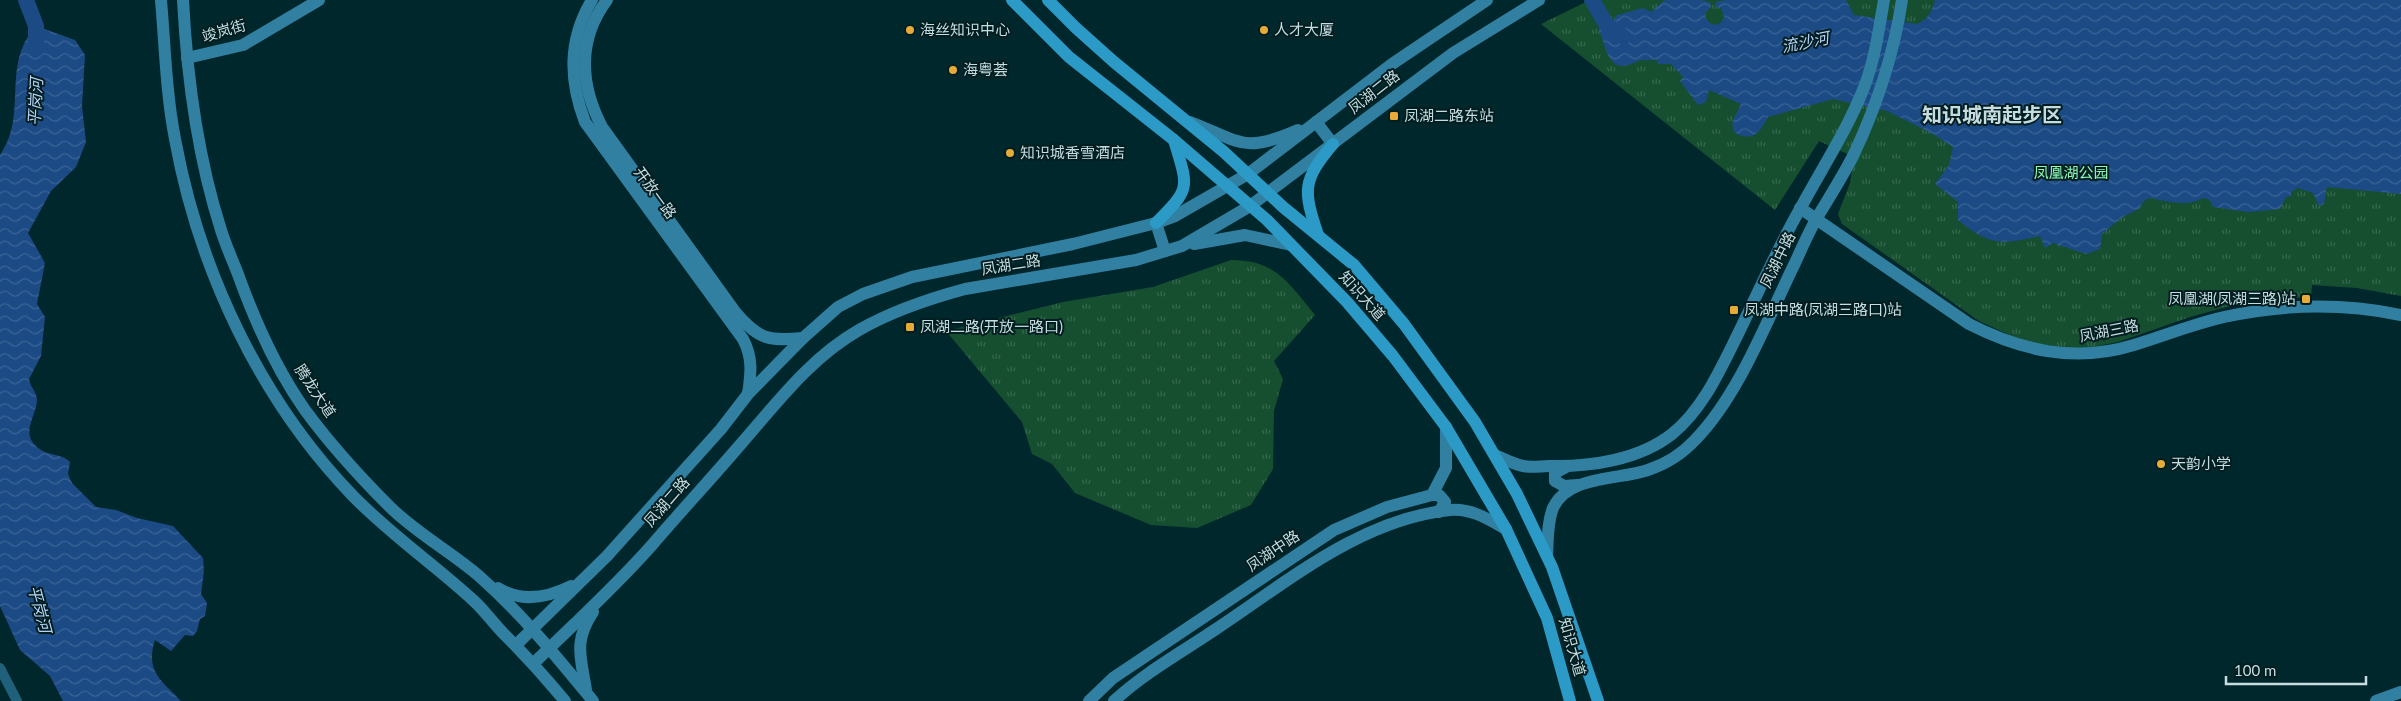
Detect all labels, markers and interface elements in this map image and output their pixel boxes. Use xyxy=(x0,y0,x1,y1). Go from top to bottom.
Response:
street label: 竣岚街 xyxy=(200,15,248,45)
place label: 海丝知识中心 xyxy=(920,20,1010,38)
place label: 人才大厦 xyxy=(1274,20,1334,38)
marker: 海丝知识中心 xyxy=(904,24,916,36)
marker: 人才大厦 xyxy=(1258,24,1270,36)
water label: 流沙河 xyxy=(1780,27,1833,55)
place label: 海粤荟 xyxy=(963,60,1008,78)
marker: 海粤荟 xyxy=(947,64,959,76)
street label: 凤湖二路 xyxy=(1344,66,1403,117)
water label: 平岗河 xyxy=(24,75,45,126)
district label: 知识城南起步区 xyxy=(1922,102,2062,126)
place label: 凤湖二路东站 xyxy=(1404,106,1494,124)
marker: 凤湖二路东站 xyxy=(1388,110,1400,122)
place label: 知识城香雪酒店 xyxy=(1020,143,1125,161)
marker: 知识城香雪酒店 xyxy=(1004,147,1016,159)
street label: 开放一路 xyxy=(631,163,681,222)
park label: 凤凰湖公园 xyxy=(2033,163,2109,181)
street label: 凤湖中路 xyxy=(1756,229,1798,290)
street label: 凤湖二路 xyxy=(980,250,1042,278)
street label: 知识大道 xyxy=(1336,267,1390,324)
place label: 凤凰湖(凤湖三路)站 xyxy=(2168,289,2296,307)
marker: 凤凰湖(凤湖三路)站 xyxy=(2300,293,2312,305)
place label: 凤湖中路(凤湖三路口)站 xyxy=(1744,300,1902,318)
marker: 凤湖中路(凤湖三路口)站 xyxy=(1728,304,1740,316)
street label: 凤湖三路 xyxy=(2078,315,2140,345)
place label: 凤湖二路(开放一路口) xyxy=(920,317,1063,335)
marker: 凤湖二路(开放一路口) xyxy=(904,321,916,333)
street label: 腾龙大道 xyxy=(292,361,340,420)
place label: 天韵小学 xyxy=(2171,454,2231,472)
marker: 天韵小学 xyxy=(2155,458,2167,470)
street label: 凤湖二路 xyxy=(640,473,693,530)
street label: 凤湖中路 xyxy=(1243,526,1302,574)
water label: 平岗河 xyxy=(25,583,57,637)
street label: 知识大道 xyxy=(1556,615,1590,678)
scale bar xyxy=(2226,654,2366,686)
text: 100 m xyxy=(2234,661,2276,679)

